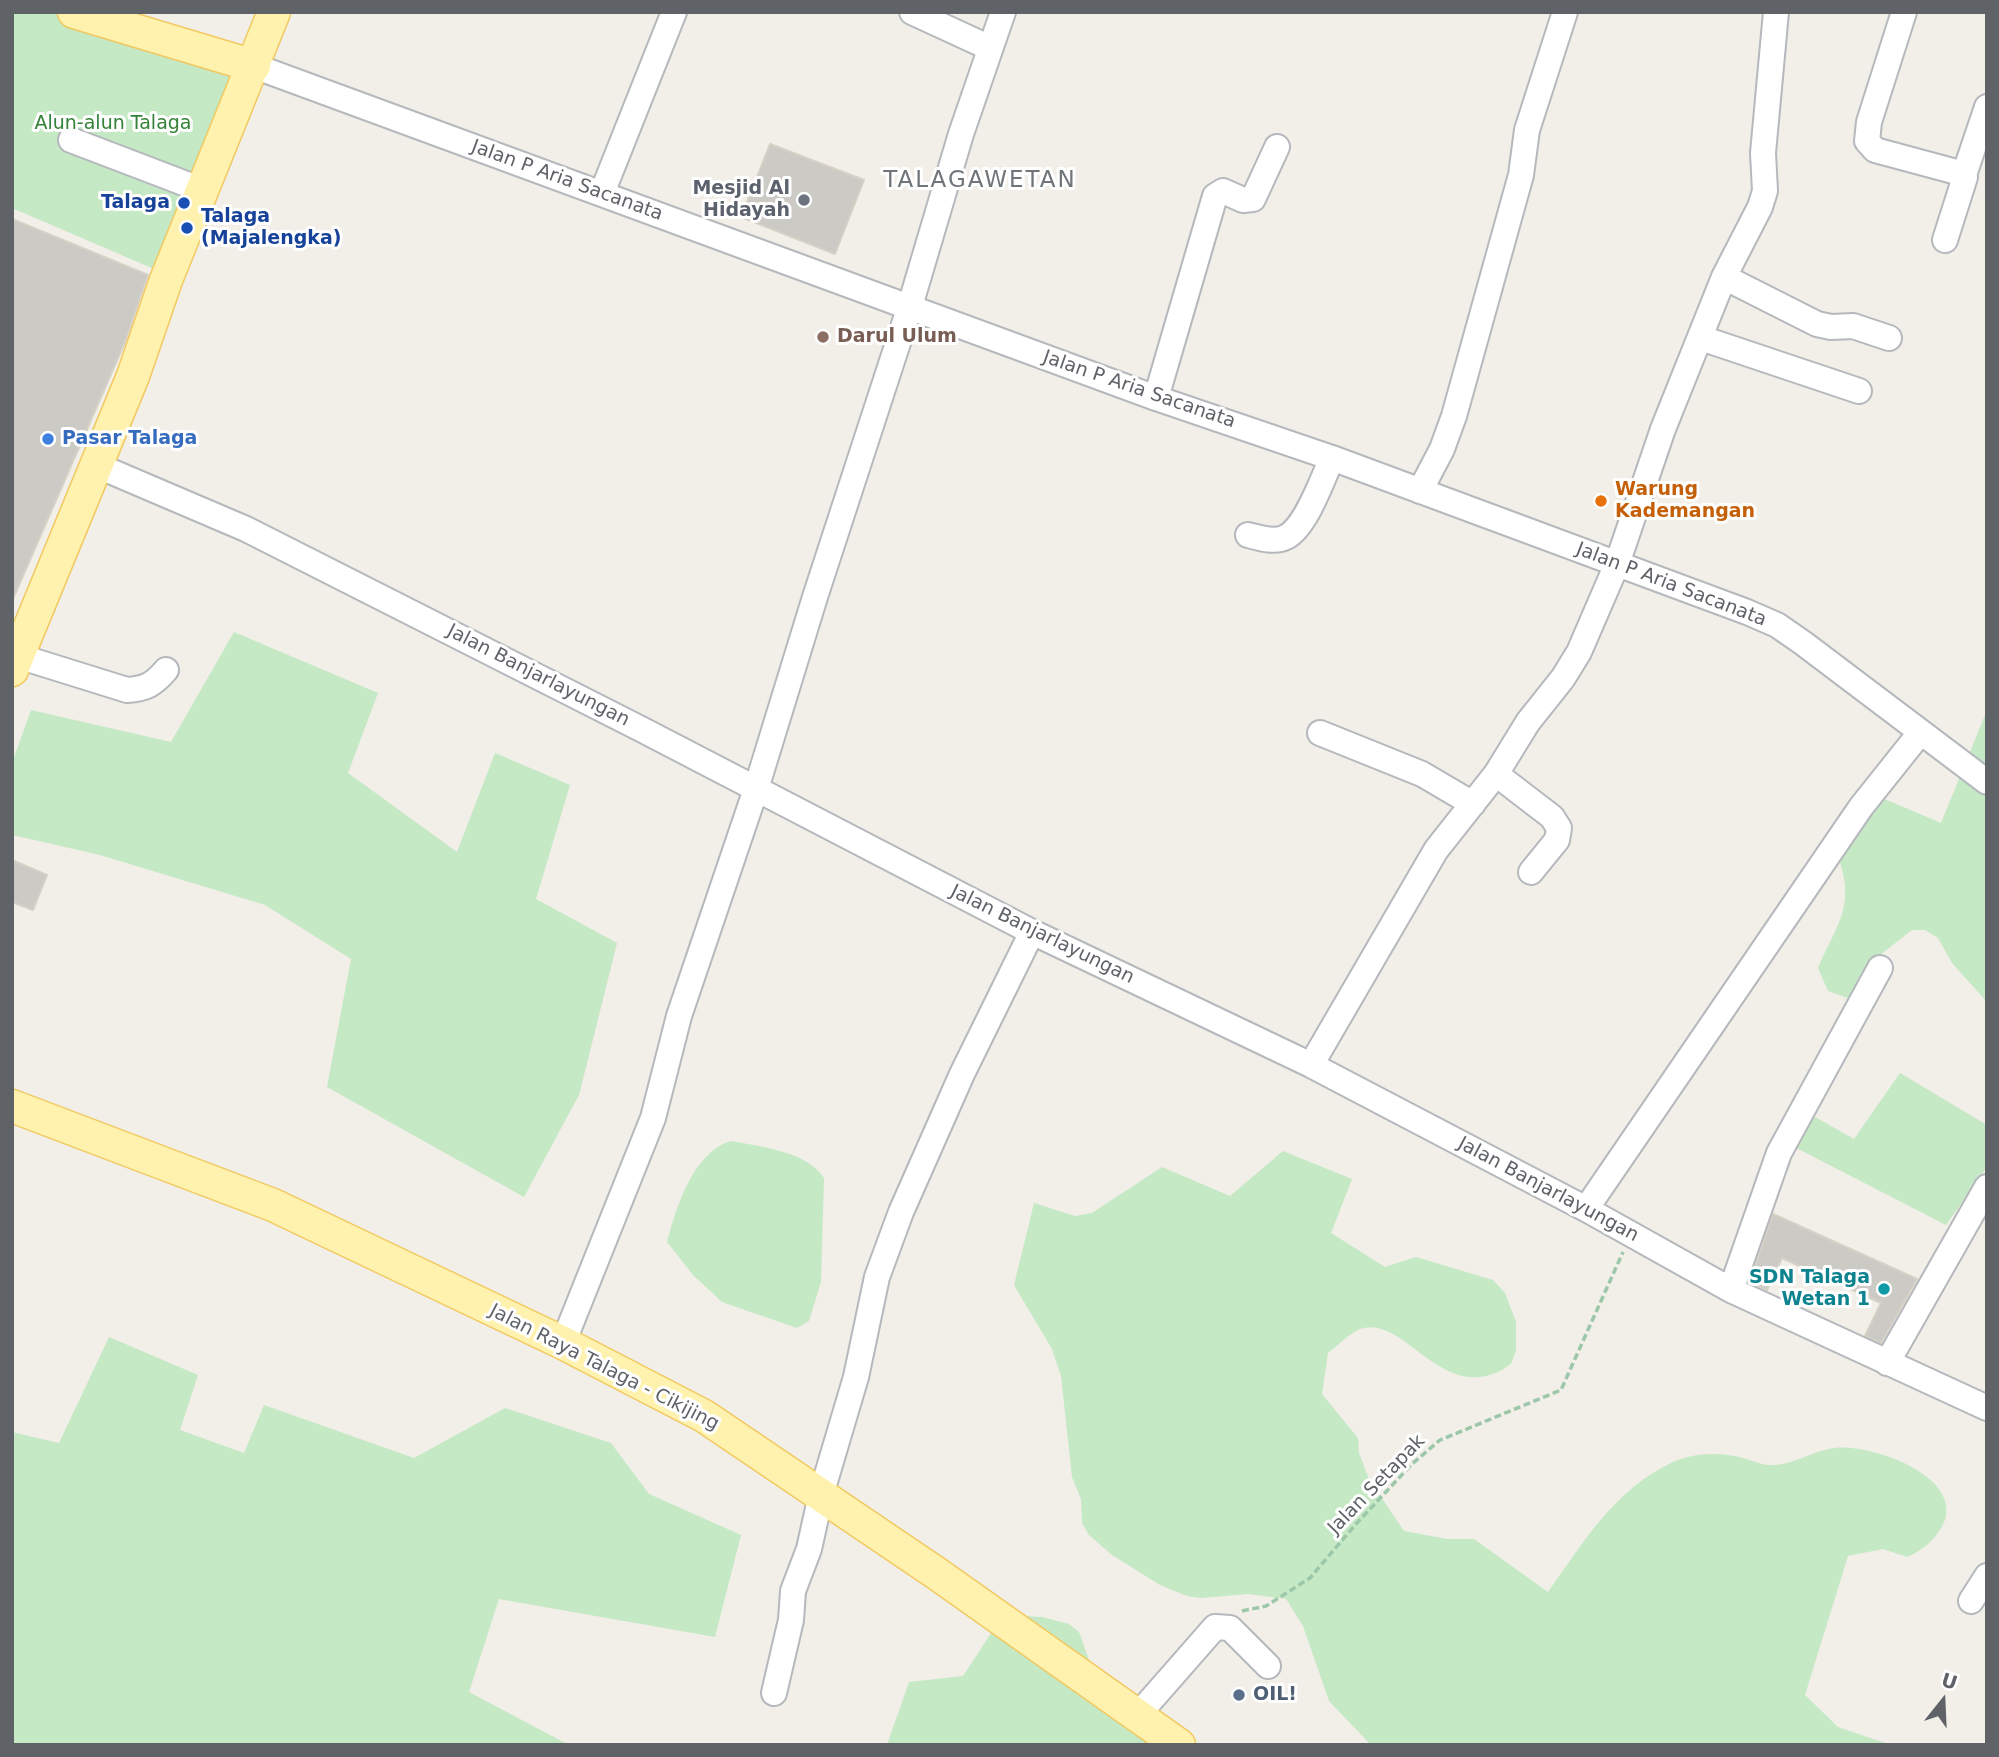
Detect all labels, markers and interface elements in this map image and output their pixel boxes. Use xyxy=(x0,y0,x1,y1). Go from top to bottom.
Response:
park label: Alun-alun Talaga xyxy=(35,113,191,135)
street label: Jalan P Aria Sacanata xyxy=(468,136,666,226)
district label: TALAGAWETAN xyxy=(885,167,1075,195)
place label: Mesjid Al Hidayah xyxy=(692,178,790,222)
place label: Talaga xyxy=(101,192,170,214)
marker: Mesjid Al Hidayah xyxy=(796,192,812,208)
marker: Talaga xyxy=(176,195,192,211)
place label: Talaga (Majalengka) xyxy=(201,206,341,250)
marker: Talaga (Majalengka) xyxy=(179,220,195,236)
place label: Darul Ulum xyxy=(837,326,957,348)
marker: Darul Ulum xyxy=(815,329,831,345)
street label: Jalan P Aria Sacanata xyxy=(1040,346,1238,434)
place label: Pasar Talaga xyxy=(62,428,197,450)
marker: Pasar Talaga xyxy=(40,431,56,447)
place label: Warung Kademangan xyxy=(1615,479,1755,523)
marker: Warung Kademangan xyxy=(1593,493,1609,509)
street label: Jalan P Aria Sacanata xyxy=(1573,538,1769,632)
street label: Jalan Banjarlayungan xyxy=(443,620,633,732)
street label: Jalan Banjarlayungan xyxy=(946,881,1138,989)
street label: Jalan Banjarlayungan xyxy=(1454,1133,1642,1247)
place label: SDN Talaga Wetan 1 xyxy=(1749,1267,1870,1311)
marker: SDN Talaga Wetan 1 xyxy=(1876,1281,1892,1297)
street label: Jalan Raya Talaga - Cikijing xyxy=(485,1300,723,1436)
street label: Jalan Setapak xyxy=(1324,1430,1430,1540)
north arrow xyxy=(1908,1666,1978,1736)
text: U xyxy=(1939,1668,1960,1694)
place label: OIL! xyxy=(1253,1684,1297,1706)
marker: OIL! xyxy=(1231,1687,1247,1703)

